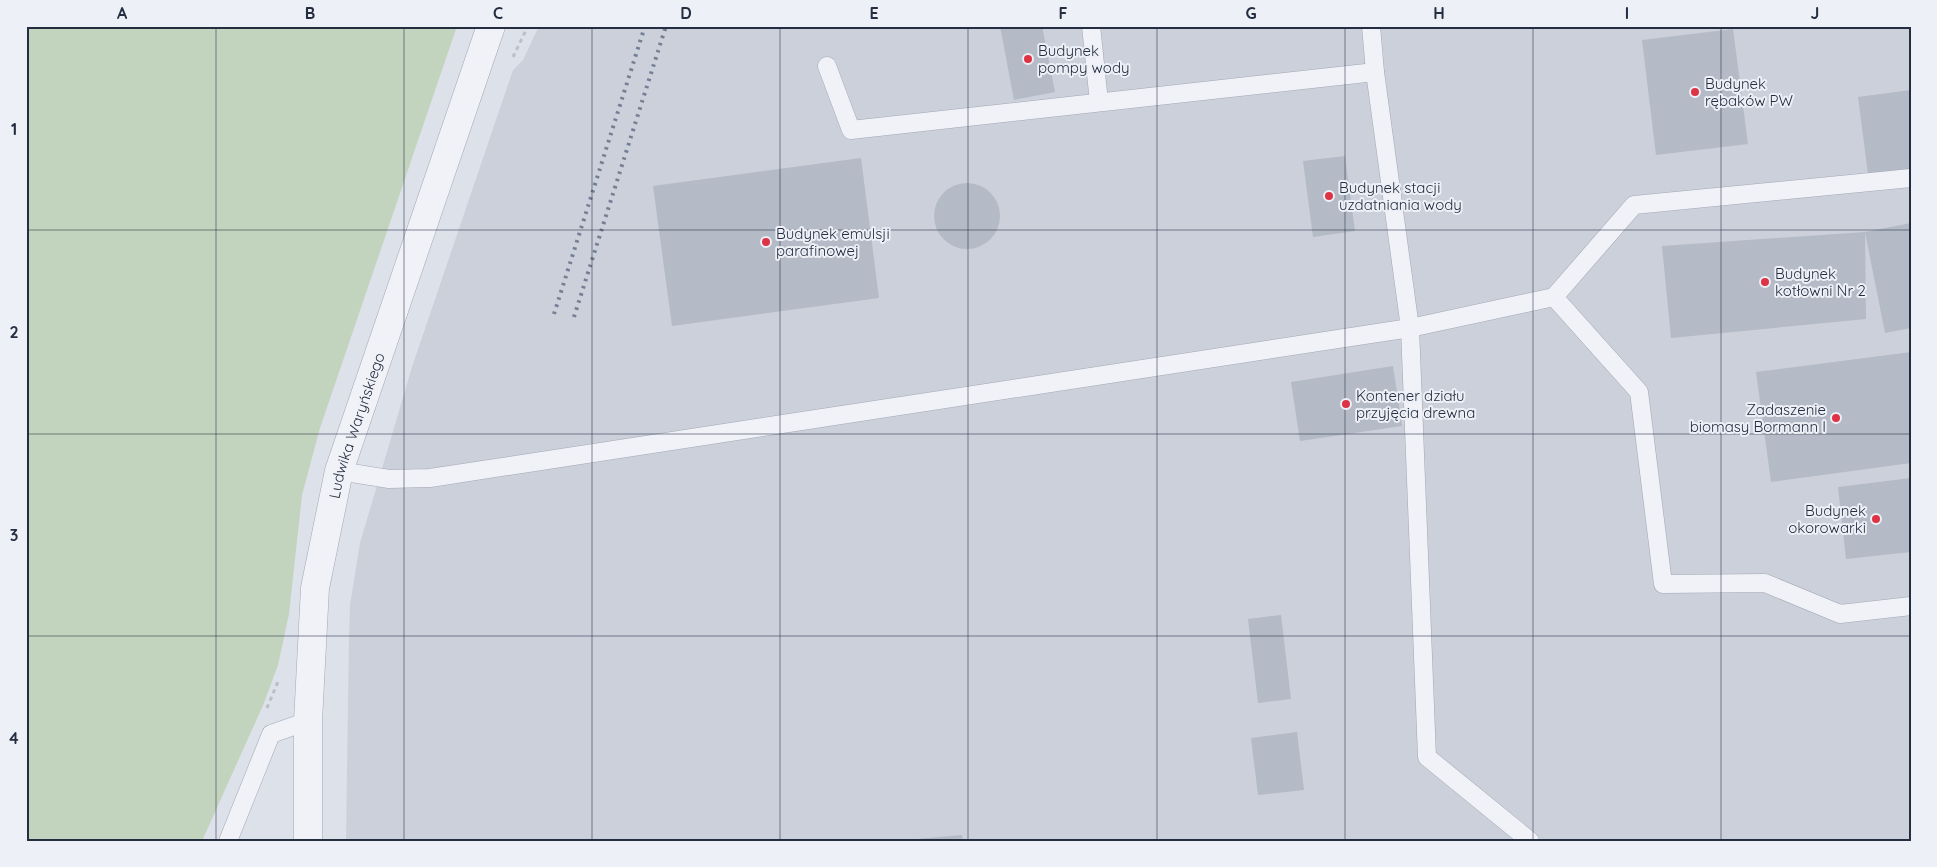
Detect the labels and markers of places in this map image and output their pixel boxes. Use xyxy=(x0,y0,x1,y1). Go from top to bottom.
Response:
place label: Budynek pompy wody xyxy=(1038,41,1130,77)
marker: Budynek pompy wody xyxy=(1022,53,1034,65)
place label: Budynek rębaków PW xyxy=(1705,74,1794,110)
marker: Budynek rębaków PW xyxy=(1689,86,1701,98)
place label: Budynek stacji uzdatniania wody xyxy=(1339,178,1462,214)
marker: Budynek stacji uzdatniania wody xyxy=(1323,190,1335,202)
place label: Budynek emulsji parafinowej xyxy=(776,224,890,260)
marker: Budynek emulsji parafinowej xyxy=(760,236,772,248)
place label: Budynek kotłowni Nr 2 xyxy=(1775,264,1866,300)
marker: Budynek kotłowni Nr 2 xyxy=(1759,276,1771,288)
place label: Kontener działu przyjęcia drewna xyxy=(1356,386,1475,422)
marker: Kontener działu przyjęcia drewna xyxy=(1340,398,1352,410)
place label: Zadaszenie biomasy Bormann I xyxy=(1690,400,1826,436)
marker: Zadaszenie biomasy Bormann I xyxy=(1830,412,1842,424)
place label: Budynek okorowarki xyxy=(1788,501,1866,537)
marker: Budynek okorowarki xyxy=(1870,513,1882,525)

